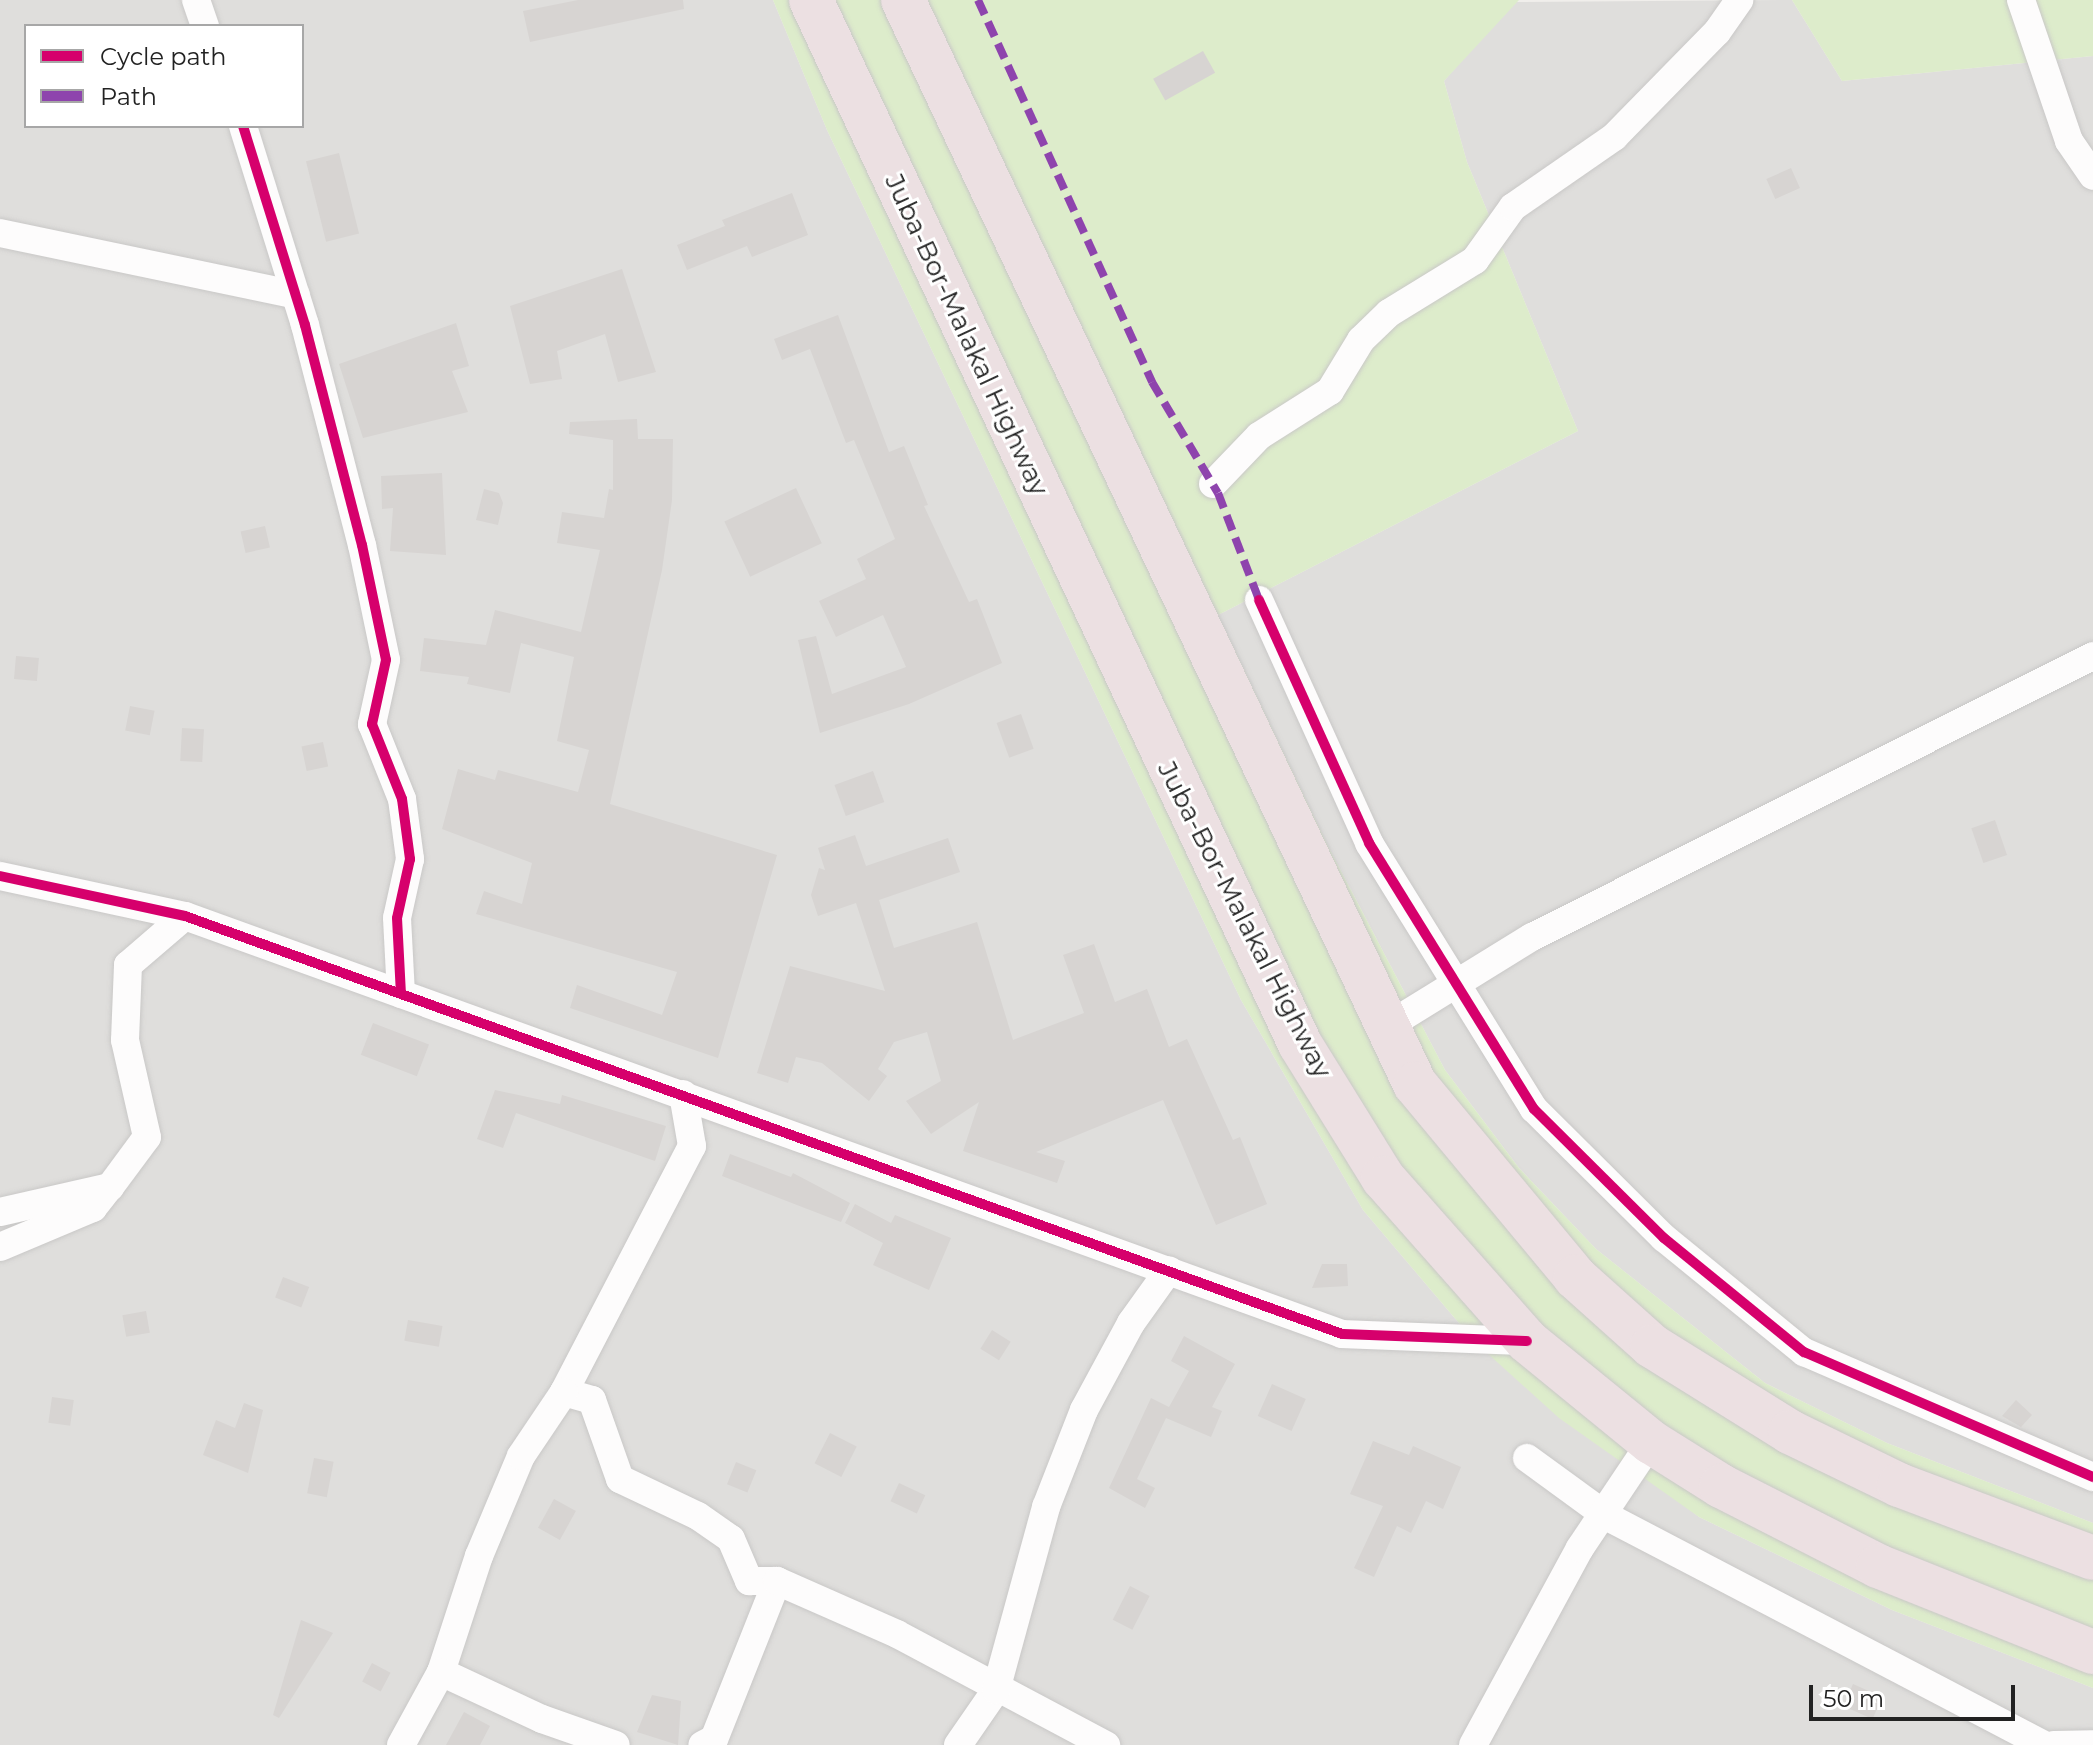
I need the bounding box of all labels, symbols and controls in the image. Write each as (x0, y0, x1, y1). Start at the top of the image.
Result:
legend (24, 24, 304, 128)
text: Cycle path (100, 42, 227, 71)
text: Path (100, 82, 157, 111)
street label: Juba-Bor-Malakal Highway (878, 169, 1054, 501)
street label: Juba-Bor-Malakal Highway (1150, 757, 1338, 1083)
scale bar (1813, 1669, 2019, 1719)
text: 50 m (1823, 1684, 1884, 1713)

